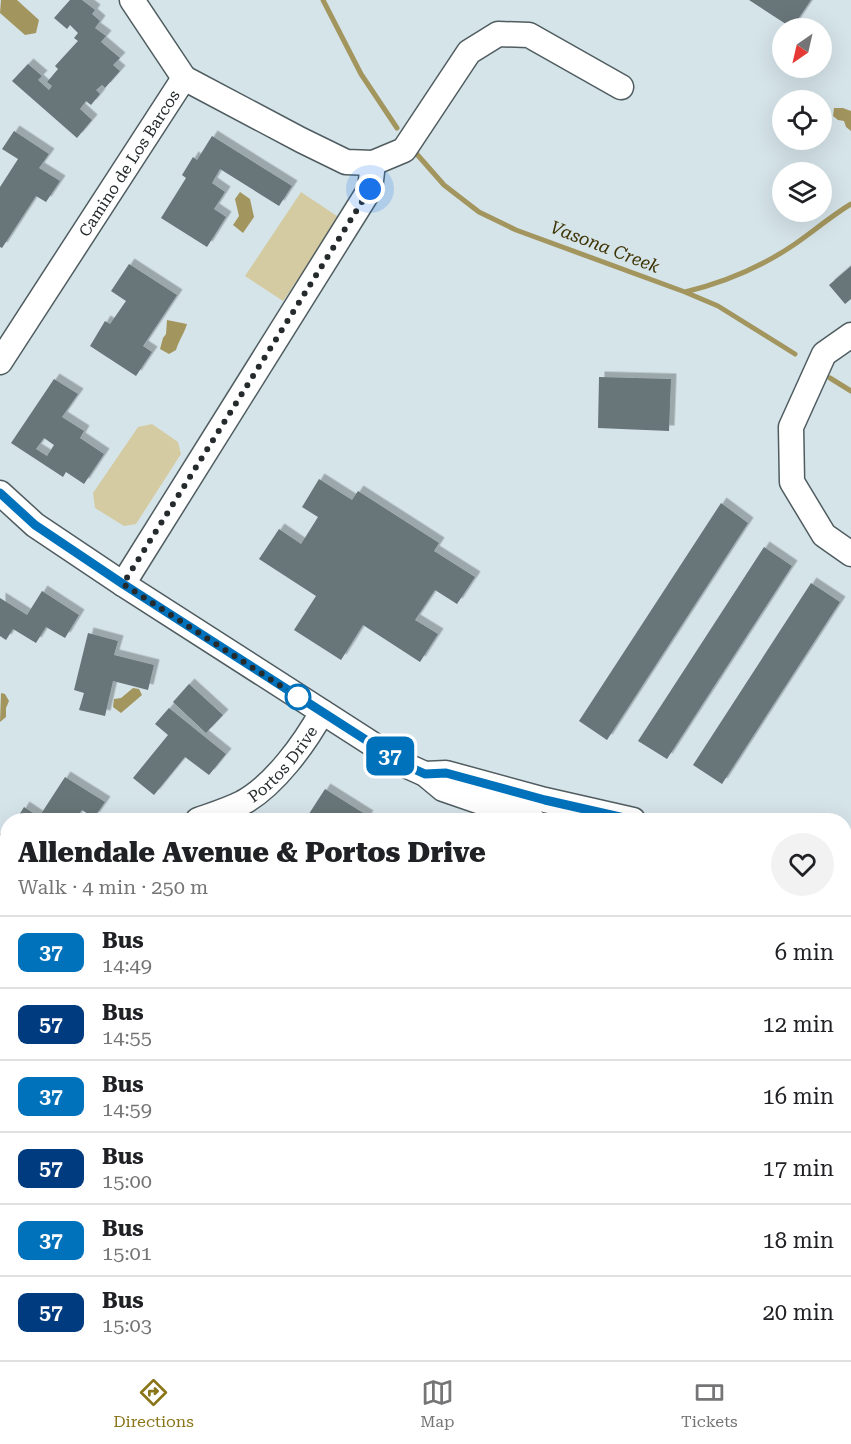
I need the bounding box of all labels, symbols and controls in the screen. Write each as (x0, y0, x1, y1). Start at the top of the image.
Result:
north arrow (772, 18, 832, 78)
map controls (772, 18, 832, 222)
street label: Camino de Los Barcos (75, 86, 184, 240)
button: locate (772, 90, 832, 150)
button: layers (772, 162, 832, 222)
your location (355, 174, 385, 204)
water label: Vasona Creek (548, 216, 663, 277)
unlabelled marker (285, 684, 311, 710)
street label: Portos Drive (244, 722, 322, 807)
line badge: 37 (363, 736, 417, 776)
text: 37 (378, 744, 402, 768)
button: heart (771, 833, 834, 896)
text: Allendale Avenue & Portos Drive (18, 836, 486, 869)
text: Walk · 4 min · 250 m (18, 875, 208, 899)
text: Bus (102, 928, 144, 953)
text: 37 (39, 940, 63, 964)
text: 6 min (775, 940, 834, 965)
text: 14:49 (102, 953, 152, 977)
text: Bus (102, 1000, 144, 1025)
text: 57 (39, 1012, 63, 1036)
text: 12 min (763, 1012, 834, 1037)
text: 14:55 (102, 1025, 152, 1049)
text: Bus (102, 1072, 144, 1097)
text: 37 (39, 1084, 63, 1108)
text: 16 min (763, 1084, 834, 1109)
text: 14:59 (102, 1097, 152, 1121)
text: Bus (102, 1144, 144, 1169)
text: 57 (39, 1156, 63, 1180)
text: 17 min (763, 1156, 834, 1181)
text: 15:00 (102, 1169, 152, 1193)
text: Bus (102, 1216, 144, 1241)
text: 37 (39, 1228, 63, 1252)
text: 18 min (763, 1228, 834, 1253)
text: 15:01 (102, 1241, 152, 1265)
text: Bus (102, 1288, 144, 1313)
text: 57 (39, 1300, 63, 1324)
text: 20 min (763, 1300, 834, 1325)
text: 15:03 (102, 1313, 152, 1337)
tab: Directions (113, 1376, 194, 1431)
tab: Map (420, 1376, 454, 1431)
tab: Tickets (681, 1376, 738, 1431)

